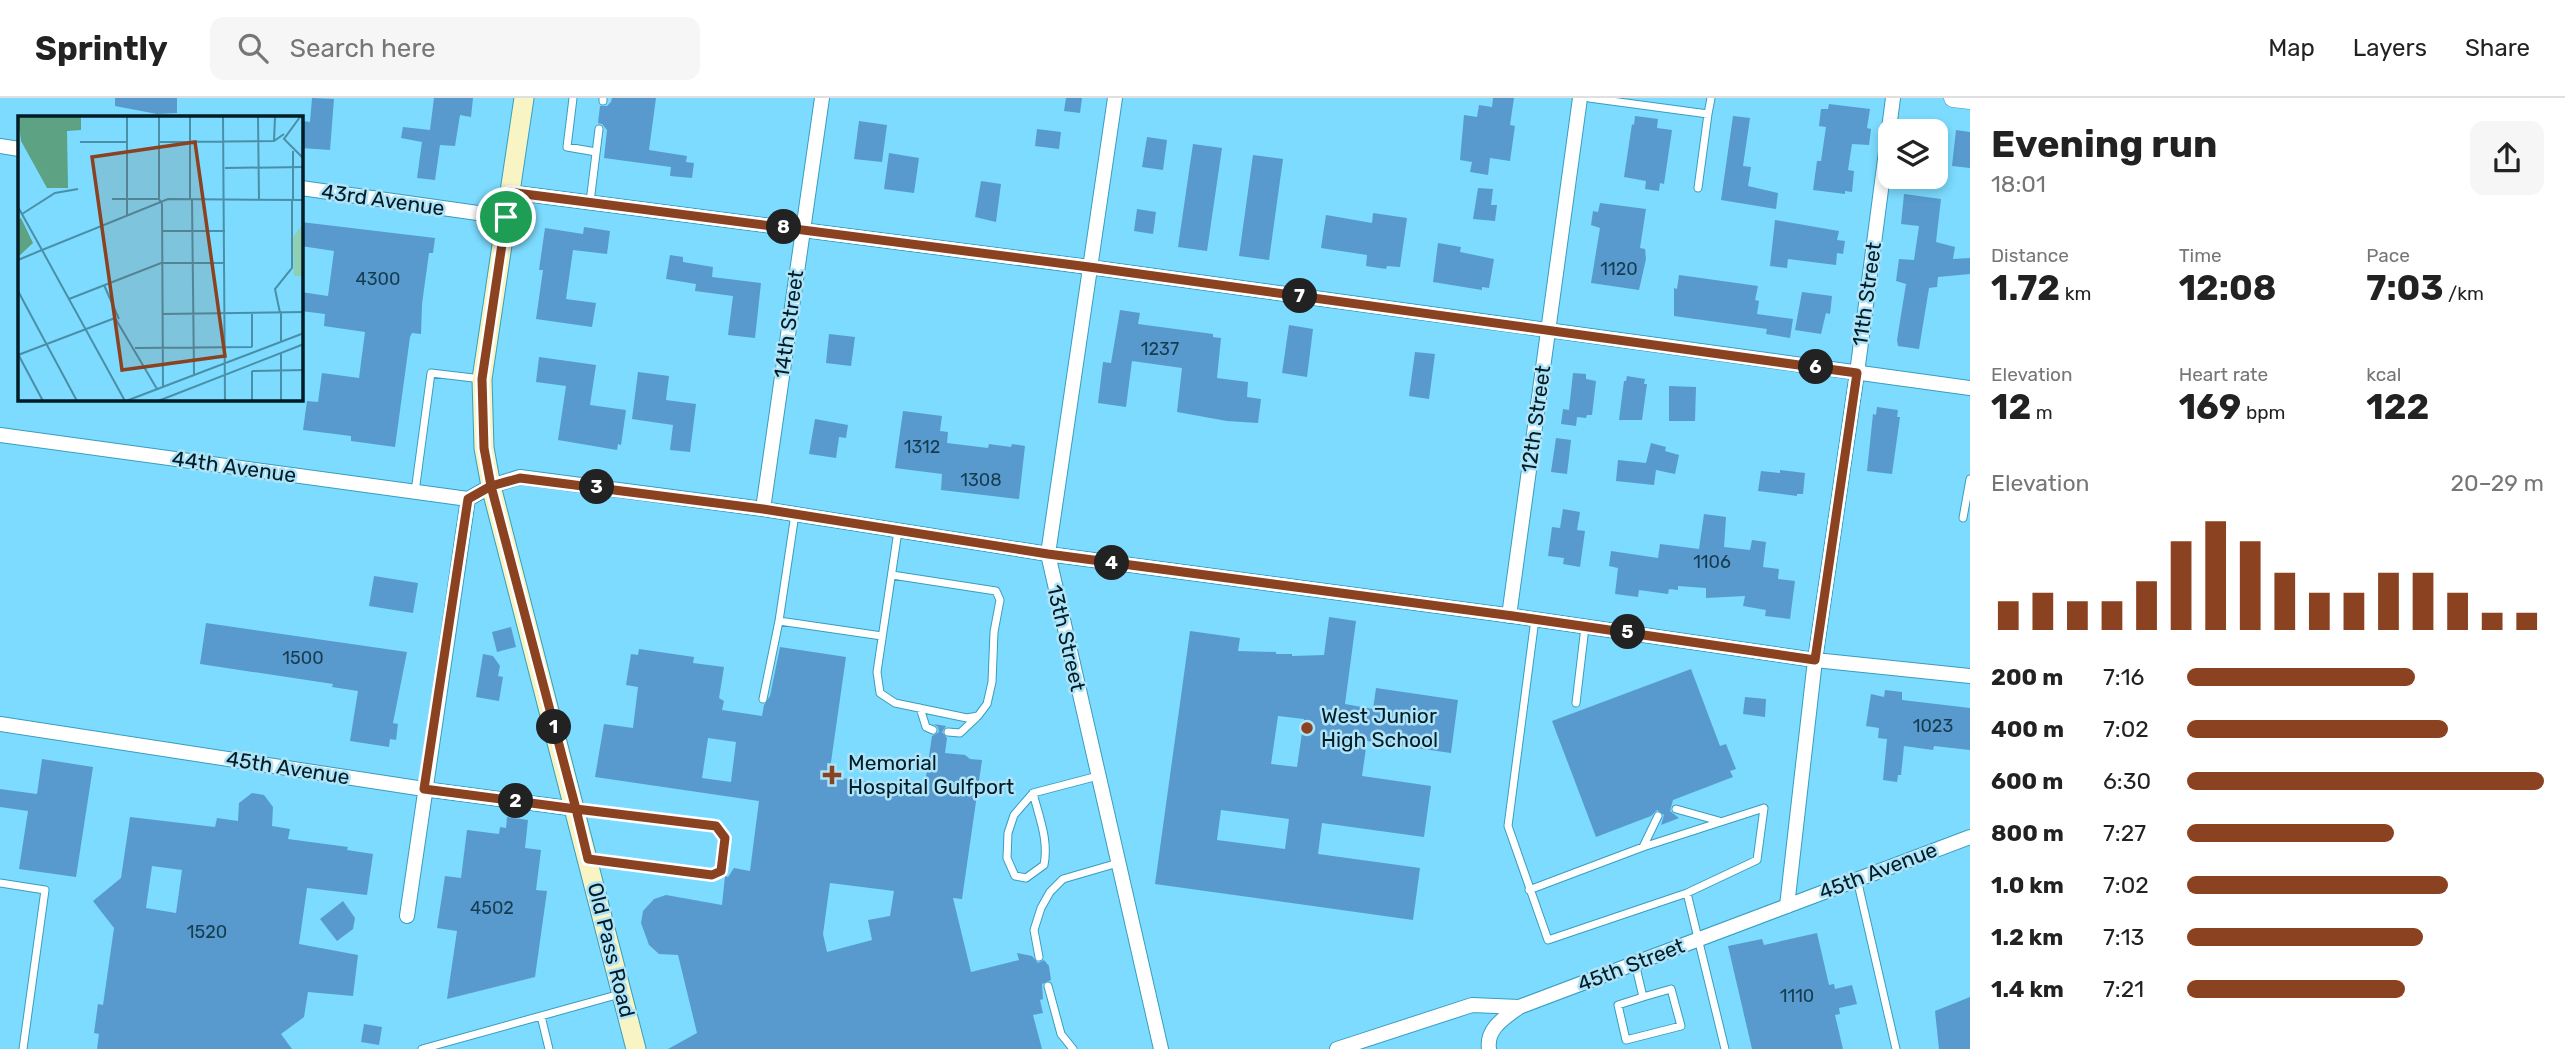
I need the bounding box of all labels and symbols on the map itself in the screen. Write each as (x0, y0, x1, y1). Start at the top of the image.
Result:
inset map (18, 116, 303, 401)
street label: 43rd Avenue (320, 178, 446, 221)
pin (476, 187, 536, 247)
pin: 8 (766, 209, 802, 244)
street label: 11th Street (1847, 240, 1886, 348)
house number: 1120 (1600, 258, 1638, 280)
house number: 4300 (356, 268, 400, 290)
street label: 14th Street (769, 268, 808, 380)
pin: 7 (1282, 278, 1318, 314)
house number: 1237 (1141, 338, 1179, 360)
pin: 6 (1798, 350, 1834, 384)
street label: 12th Street (1516, 364, 1555, 474)
house number: 1312 (904, 436, 940, 458)
street label: 44th Avenue (170, 445, 298, 488)
house number: 1308 (960, 469, 1002, 491)
pin: 3 (580, 470, 614, 504)
pin: 4 (1094, 546, 1130, 580)
house number: 1106 (1693, 551, 1731, 573)
street label: 13th Street (1042, 582, 1091, 694)
pin: 5 (1610, 614, 1646, 650)
house number: 1500 (282, 647, 324, 669)
place label: West Junior High School (1321, 703, 1438, 752)
pin: 1 (536, 710, 572, 744)
house number: 1023 (1913, 715, 1953, 737)
marker: West Junior High School (1299, 720, 1315, 736)
street label: 45th Avenue (225, 745, 352, 790)
place label: Memorial Hospital Gulfport (848, 750, 1014, 799)
marker: Memorial Hospital Gulfport (822, 765, 842, 785)
pin: 2 (498, 784, 534, 818)
street label: 45th Avenue (1815, 837, 1940, 905)
street label: Old Pass Road (583, 880, 640, 1020)
house number: 4502 (470, 897, 514, 919)
house number: 1520 (187, 921, 227, 943)
street label: 45th Street (1574, 933, 1688, 996)
house number: 1110 (1780, 985, 1814, 1007)

